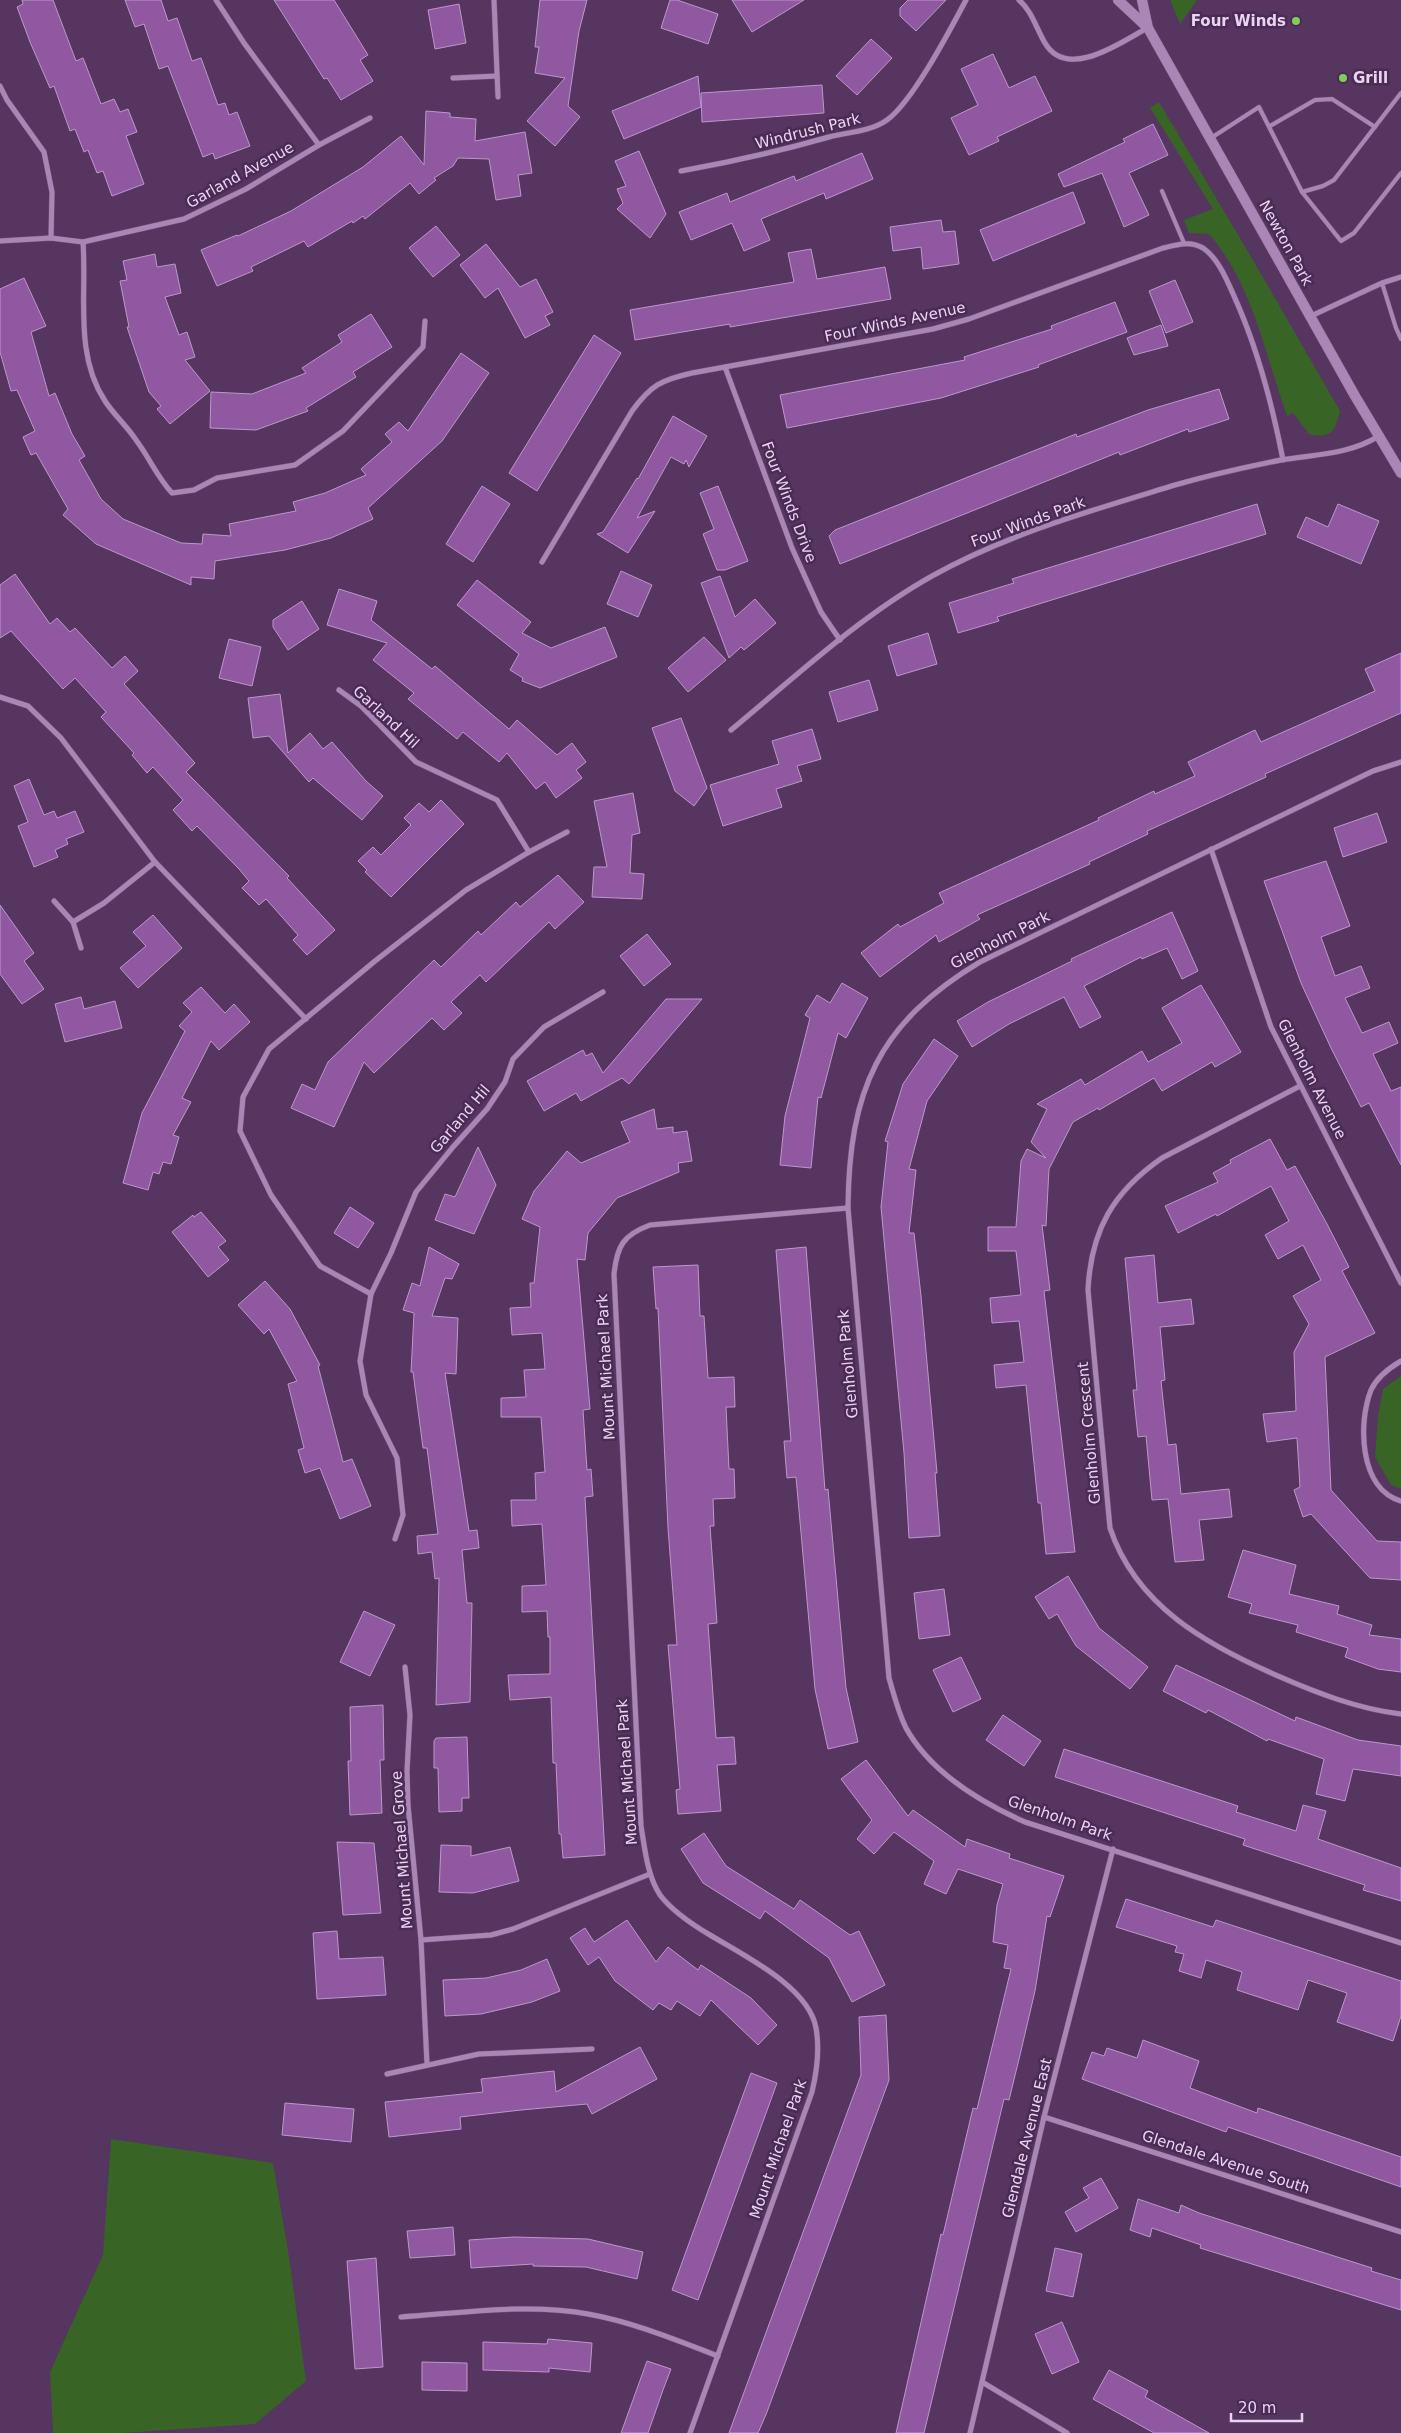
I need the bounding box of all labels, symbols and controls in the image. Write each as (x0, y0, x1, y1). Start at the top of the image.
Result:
place label: Four Winds (1191, 12, 1286, 30)
marker: Four Winds (1290, 15, 1302, 27)
place label: Grill (1353, 69, 1388, 87)
marker: Grill (1337, 72, 1349, 84)
street label: Windrush Park (753, 109, 863, 153)
street label: Garland Avenue (183, 138, 297, 212)
street label: Newton Park (1255, 197, 1317, 289)
street label: Four Winds Avenue (823, 298, 967, 346)
street label: Four Winds Drive (758, 439, 820, 565)
street label: Four Winds Park (968, 493, 1088, 551)
street label: Garland Hil (349, 682, 423, 752)
street label: Glenholm Park (947, 907, 1053, 973)
street label: Glenholm Avenue (1274, 1016, 1350, 1142)
street label: Garland Hil (426, 1081, 494, 1157)
street label: Mount Michael Park (593, 1293, 619, 1441)
street label: Glenholm Park (834, 1309, 862, 1419)
street label: Glenholm Crescent (1074, 1361, 1104, 1505)
street label: Mount Michael Park (613, 1698, 641, 1846)
street label: Mount Michael Grove (387, 1770, 417, 1930)
street label: Glenholm Park (1005, 1792, 1115, 1844)
street label: Glendale Avenue East (998, 2056, 1056, 2220)
street label: Mount Michael Park (746, 2077, 810, 2221)
street label: Glendale Avenue South (1140, 2126, 1312, 2198)
scale bar (1231, 2390, 1302, 2422)
text: 20 m (1238, 2399, 1276, 2417)

